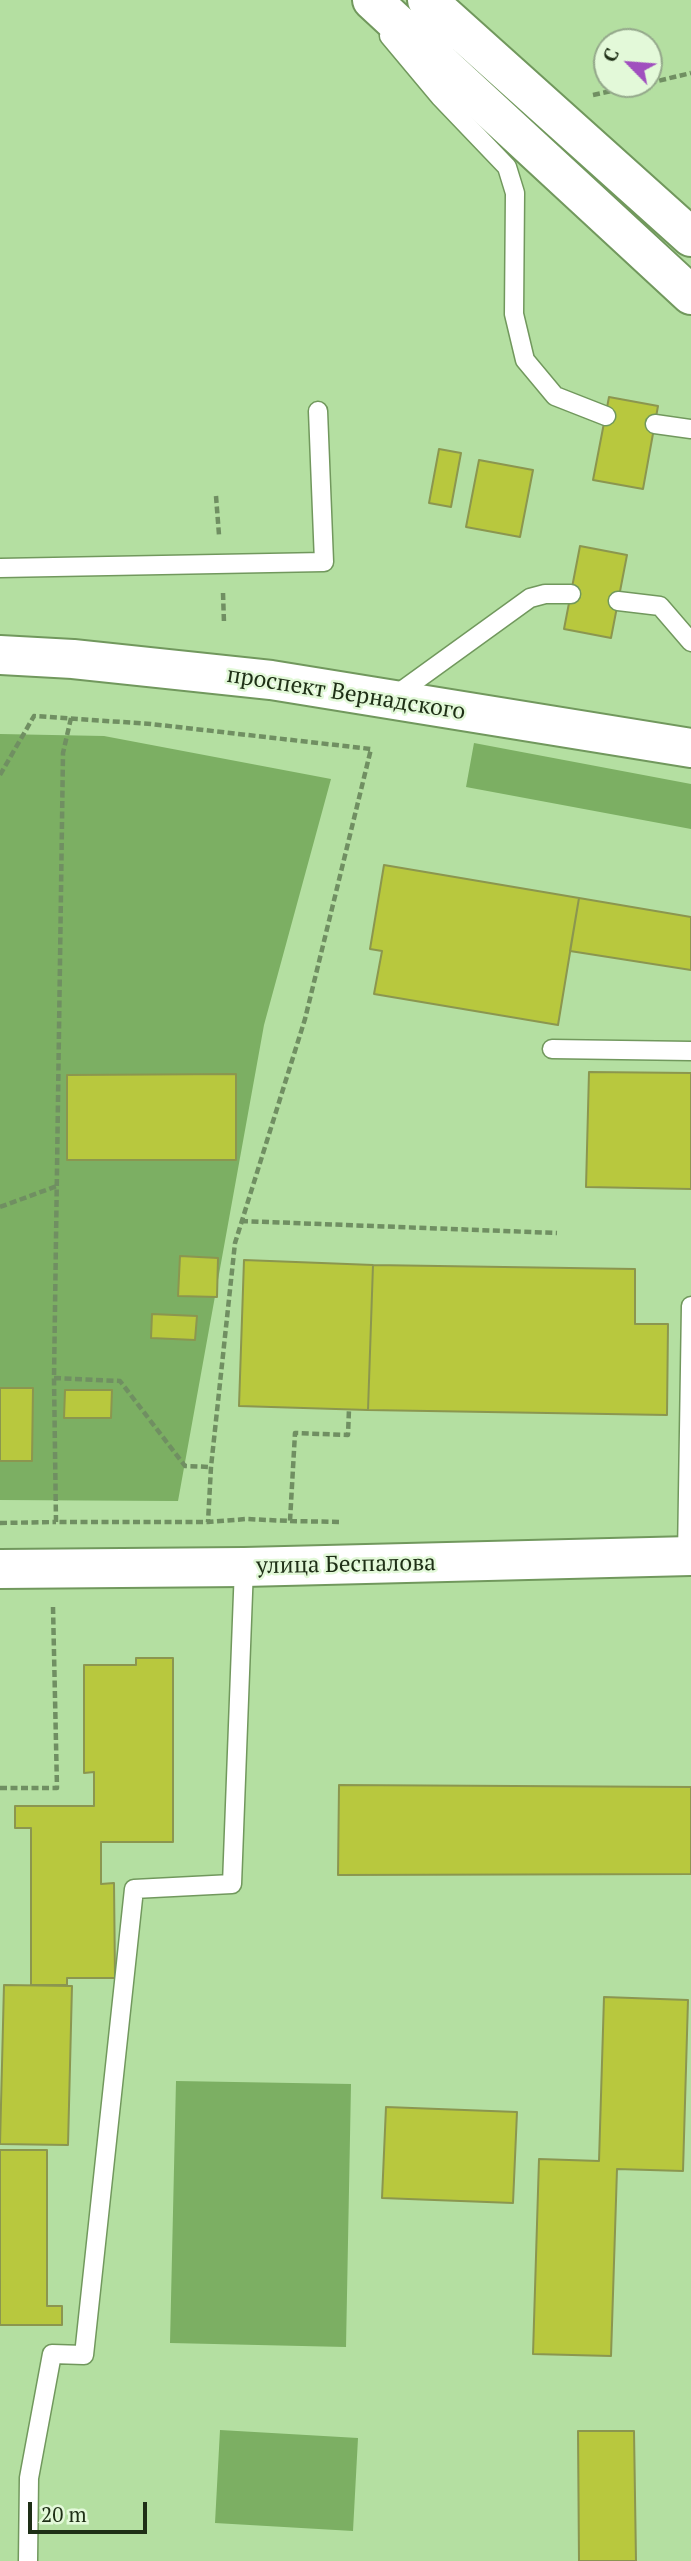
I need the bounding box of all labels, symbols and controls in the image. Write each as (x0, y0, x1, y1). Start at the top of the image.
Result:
north arrow (593, 28, 663, 98)
text: С (596, 44, 624, 66)
street label: проспект Вернадского (225, 662, 467, 726)
street label: улица Беспалова (256, 1550, 436, 1580)
scale bar (32, 2488, 150, 2532)
text: 20 m (41, 2500, 87, 2528)

